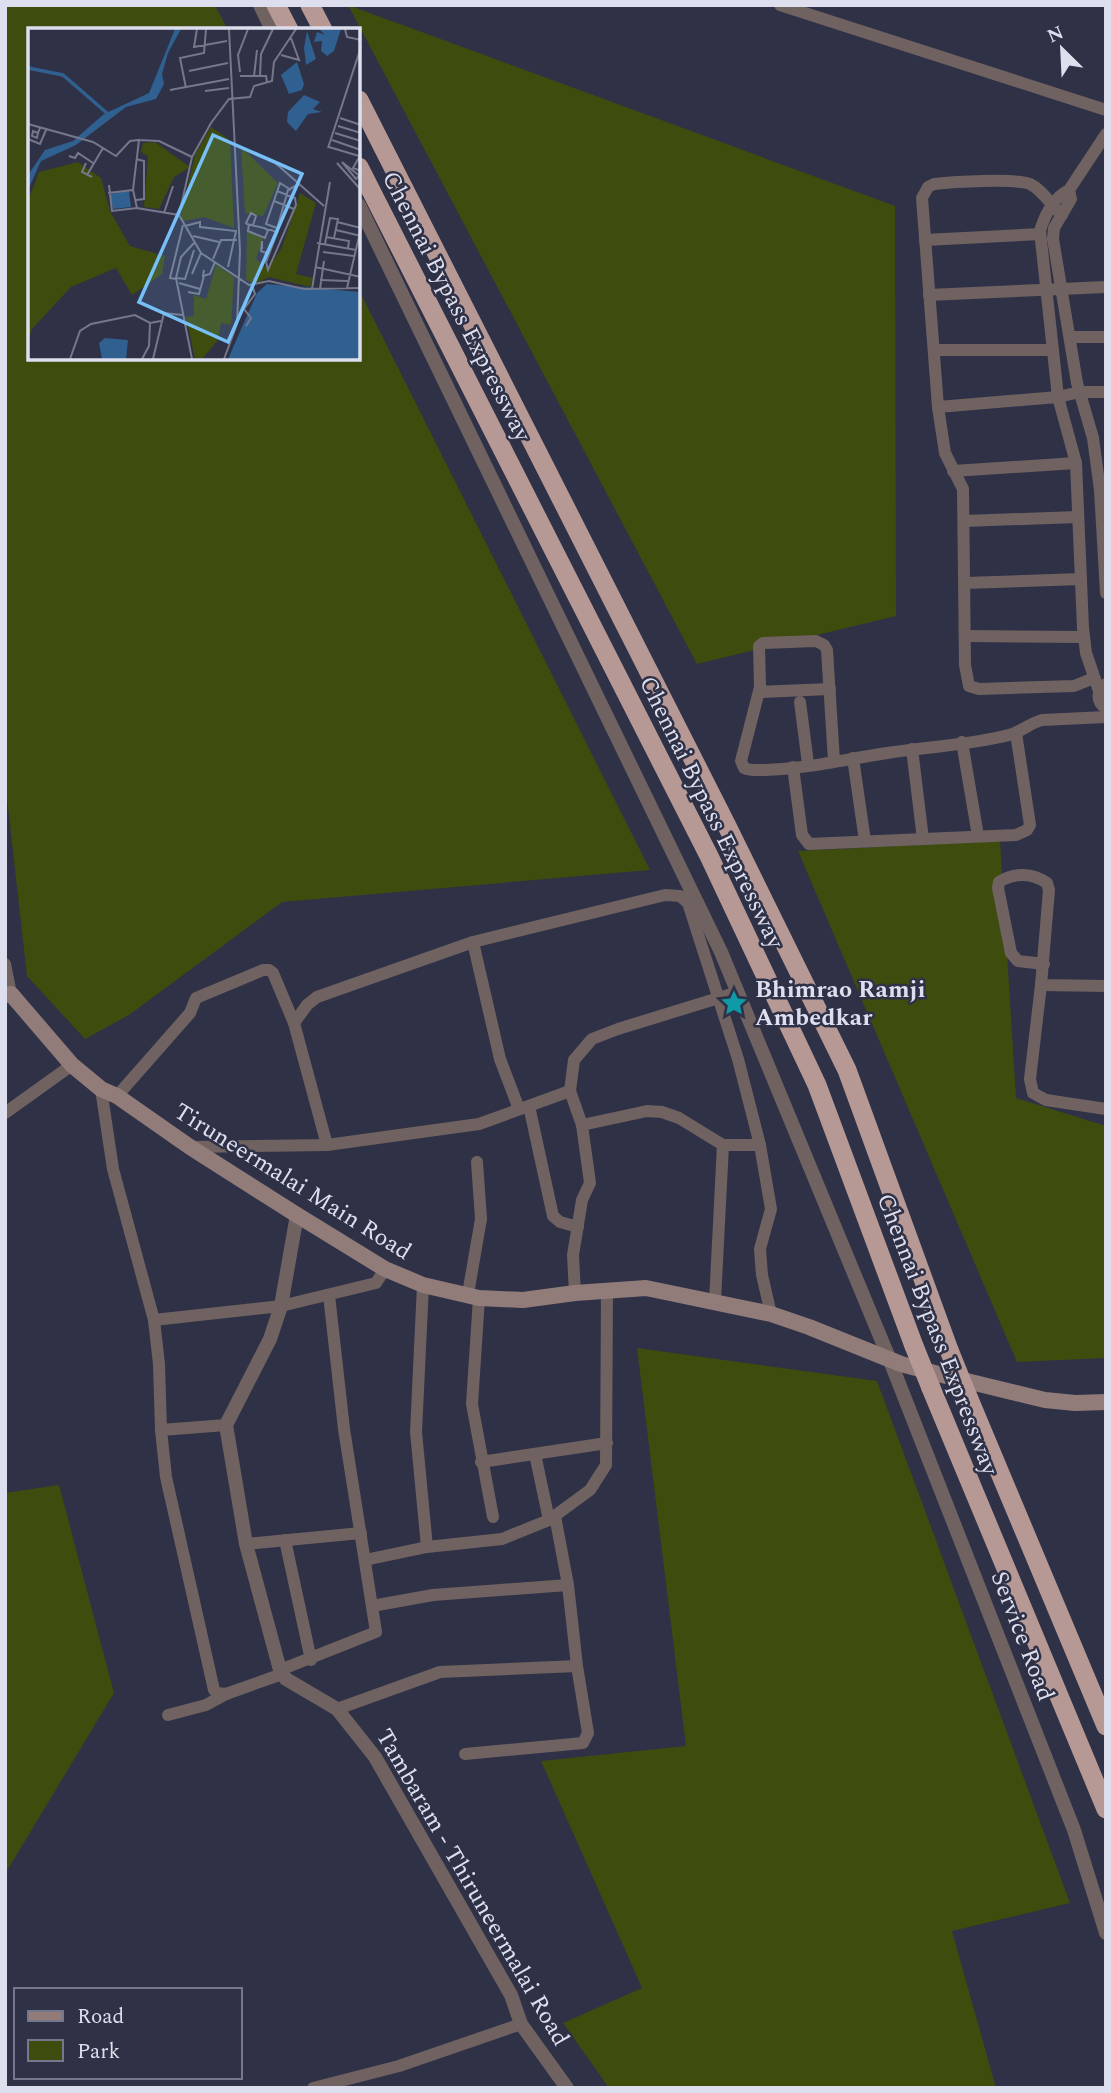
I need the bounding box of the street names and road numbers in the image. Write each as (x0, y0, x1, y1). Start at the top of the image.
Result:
street label: Chennai Bypass Expressway (372, 165, 541, 449)
street label: Chennai Bypass Expressway (629, 670, 794, 956)
street label: Tiruneermalai Main Road (167, 1094, 418, 1270)
street label: Chennai Bypass Expressway (867, 1188, 1008, 1482)
street label: Service Road (981, 1566, 1063, 1707)
street label: Tambaram - Thiruneermalai Road (366, 1722, 578, 2053)

